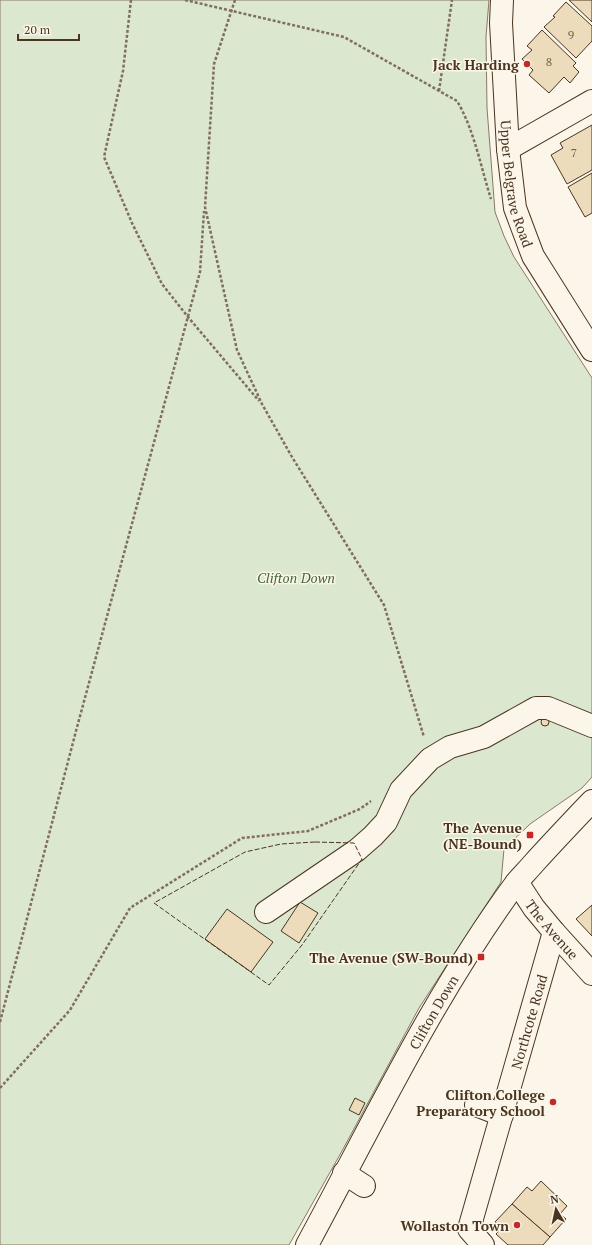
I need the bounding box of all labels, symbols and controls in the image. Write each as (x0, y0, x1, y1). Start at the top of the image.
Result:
scale bar (18, 16, 79, 42)
text: 20 m (24, 22, 51, 37)
house number: 9 (568, 27, 574, 42)
house number: 8 (546, 54, 552, 69)
place label: Jack Harding (433, 55, 520, 74)
marker: Jack Harding (522, 59, 532, 69)
street label: Upper Belgrave Road (497, 120, 538, 250)
house number: 7 (571, 145, 577, 160)
park label: Clifton Down (257, 568, 335, 587)
place label: The Avenue (NE-Bound) (443, 818, 522, 853)
marker: The Avenue (NE-Bound) (525, 830, 535, 840)
street label: The Avenue (521, 896, 583, 963)
place label: The Avenue (SW-Bound) (309, 948, 473, 967)
marker: The Avenue (SW-Bound) (476, 952, 486, 962)
street label: Clifton Down (404, 971, 462, 1052)
street label: Northcote Road (506, 972, 551, 1071)
place label: Clifton College Preparatory School (416, 1085, 545, 1120)
marker: Clifton College Preparatory School (548, 1097, 558, 1107)
north arrow (536, 1189, 576, 1229)
text: N (549, 1191, 560, 1207)
place label: Wollaston Town (400, 1216, 509, 1235)
marker: Wollaston Town (512, 1220, 522, 1230)

